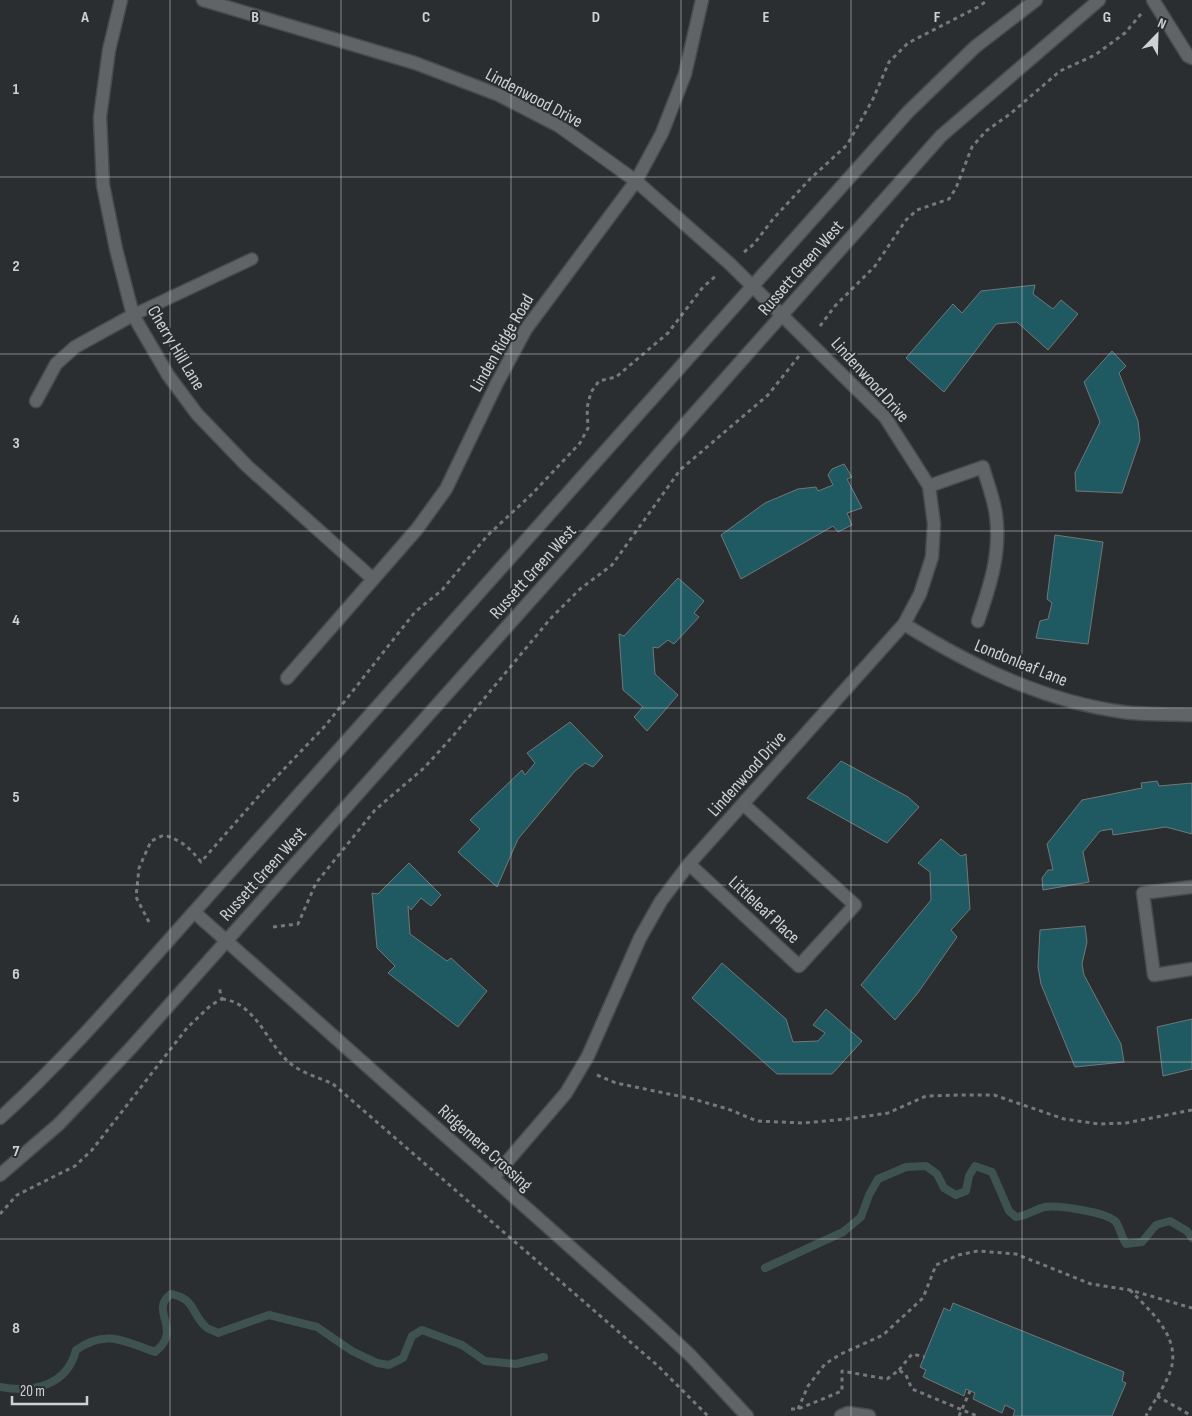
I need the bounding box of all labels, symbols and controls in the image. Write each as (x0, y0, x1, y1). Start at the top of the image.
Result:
text: A (80, 8, 89, 27)
text: B (251, 8, 259, 27)
text: C (422, 8, 430, 27)
text: D (592, 8, 600, 27)
text: E (763, 8, 770, 27)
text: F (934, 8, 941, 27)
text: G (1103, 8, 1111, 27)
north arrow (1132, 10, 1182, 60)
text: N (1155, 14, 1169, 33)
street label: Lindenwood Drive (482, 64, 586, 132)
text: 1 (13, 80, 20, 99)
street label: Russett Green West (754, 216, 848, 320)
text: 2 (12, 257, 20, 276)
street label: Linden Ridge Road (466, 290, 538, 396)
street label: Cherry Hill Lane (143, 302, 209, 394)
street label: Lindenwood Drive (826, 333, 914, 427)
text: 3 (12, 434, 20, 453)
street label: Russett Green West (485, 520, 581, 623)
text: 4 (12, 611, 20, 630)
street label: Londonleaf Lane (971, 635, 1071, 691)
street label: Lindenwood Drive (703, 727, 791, 821)
text: 5 (12, 788, 20, 807)
street label: Russett Green West (215, 822, 311, 925)
street label: Littleleaf Place (724, 872, 804, 948)
text: 6 (12, 965, 20, 984)
street label: Ridgemere Crossing (434, 1100, 536, 1196)
text: 7 (13, 1142, 20, 1161)
text: 8 (12, 1319, 20, 1338)
scale bar (12, 1374, 88, 1406)
text: 20 m (20, 1382, 45, 1401)

